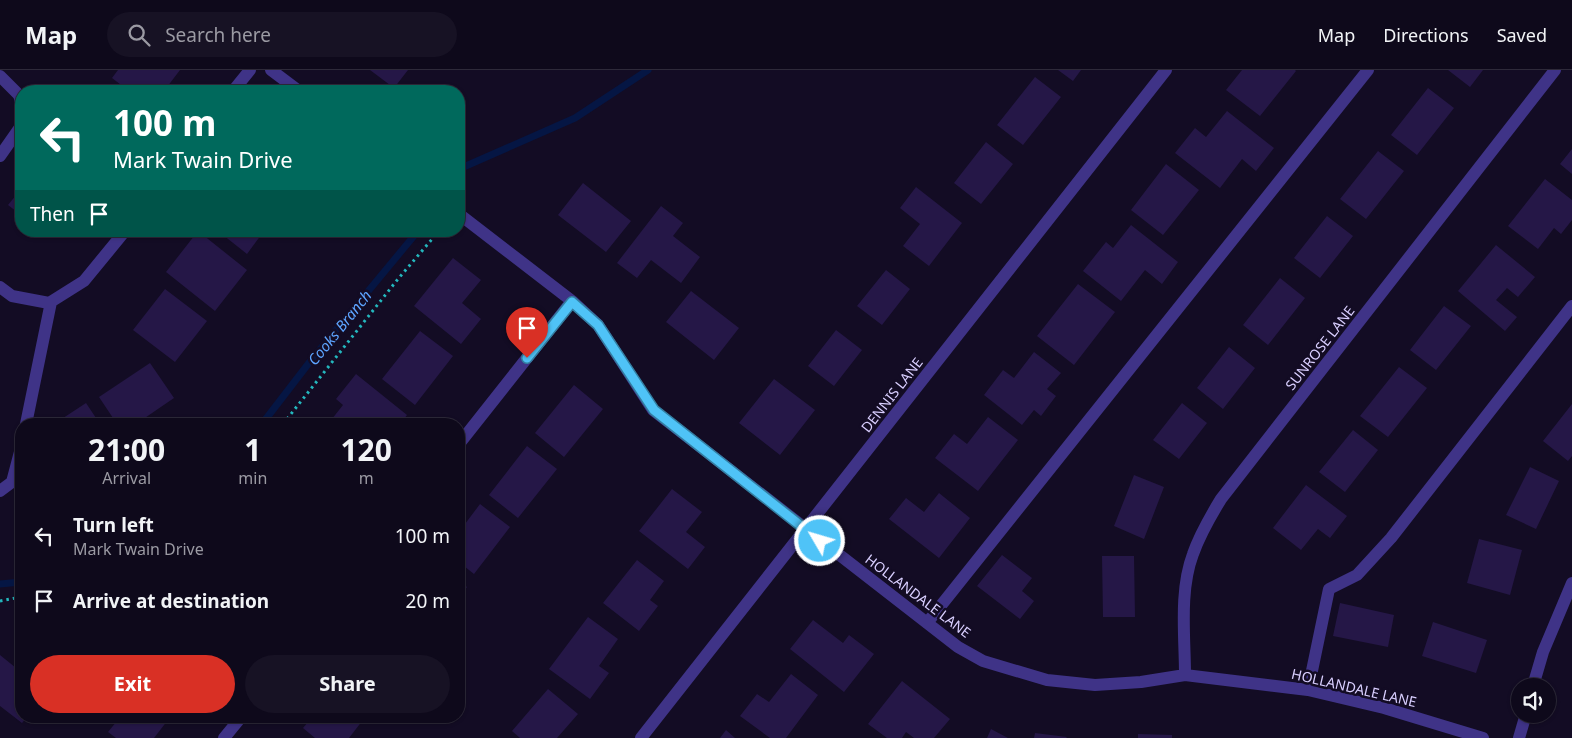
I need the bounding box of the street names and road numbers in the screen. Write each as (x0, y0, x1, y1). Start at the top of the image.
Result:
street label: SUNROSE LANE (1281, 302, 1359, 394)
street label: DENNIS LANE (856, 353, 927, 436)
street label: HOLLANDALE LANE (862, 550, 975, 642)
street label: HOLLANDALE LANE (1290, 664, 1419, 711)

